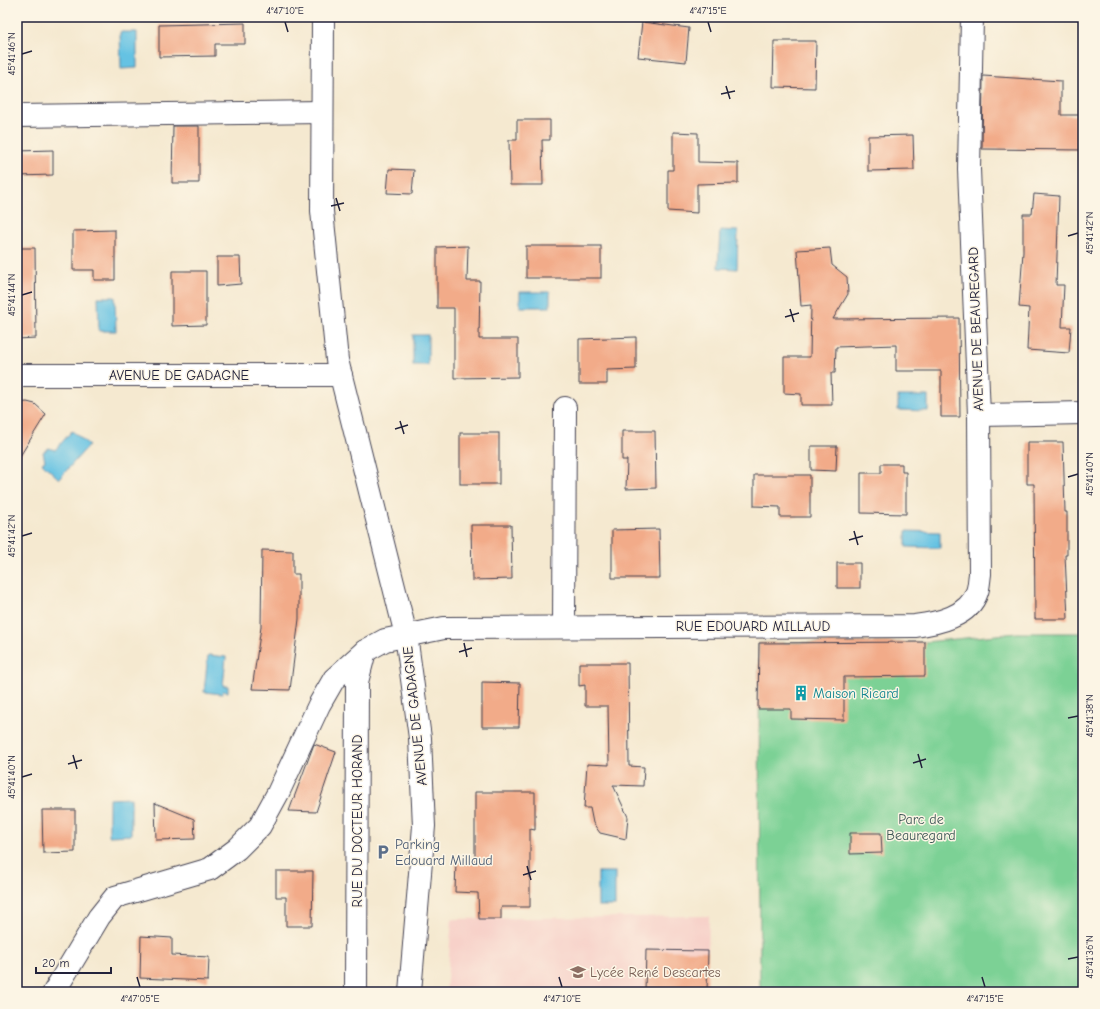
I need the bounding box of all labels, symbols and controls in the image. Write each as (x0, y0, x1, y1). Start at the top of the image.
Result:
text: 4°47'10"E (266, 5, 304, 17)
text: 4°47'15"E (690, 5, 727, 17)
text: 45°41'46"N (6, 32, 18, 76)
text: 45°41'42"N (1084, 212, 1096, 254)
street label: AVENUE DE BEAUREGARD (965, 246, 987, 411)
text: 45°41'44"N (6, 274, 18, 316)
street label: AVENUE DE GADAGNE (109, 367, 249, 384)
text: 45°41'40"N (1084, 452, 1096, 496)
text: 45°41'42"N (6, 515, 18, 557)
street label: RUE EDOUARD MILLAUD (676, 618, 831, 635)
street label: AVENUE DE GADAGNE (399, 645, 431, 787)
building icon: Maison Ricard (792, 684, 810, 702)
place label: Maison Ricard (813, 685, 899, 702)
text: 45°41'38"N (1084, 694, 1096, 738)
street label: RUE DU DOCTEUR HORAND (349, 734, 366, 907)
text: 45°41'40"N (6, 755, 18, 799)
park label: Parc de Beauregard (886, 811, 956, 844)
place label: Parking Edouard Millaud (395, 836, 493, 869)
parking icon: Parking Edouard Millaud (374, 843, 392, 861)
text: 45°41'36"N (1084, 935, 1096, 979)
scale bar (36, 949, 111, 975)
text: 20 m (42, 956, 70, 970)
school or university icon: Lycée René Descartes (569, 963, 587, 981)
place label: Lycée René Descartes (590, 964, 721, 981)
text: 4°47'05"E (120, 993, 160, 1005)
text: 4°47'10"E (543, 993, 581, 1005)
text: 4°47'15"E (967, 993, 1004, 1005)

